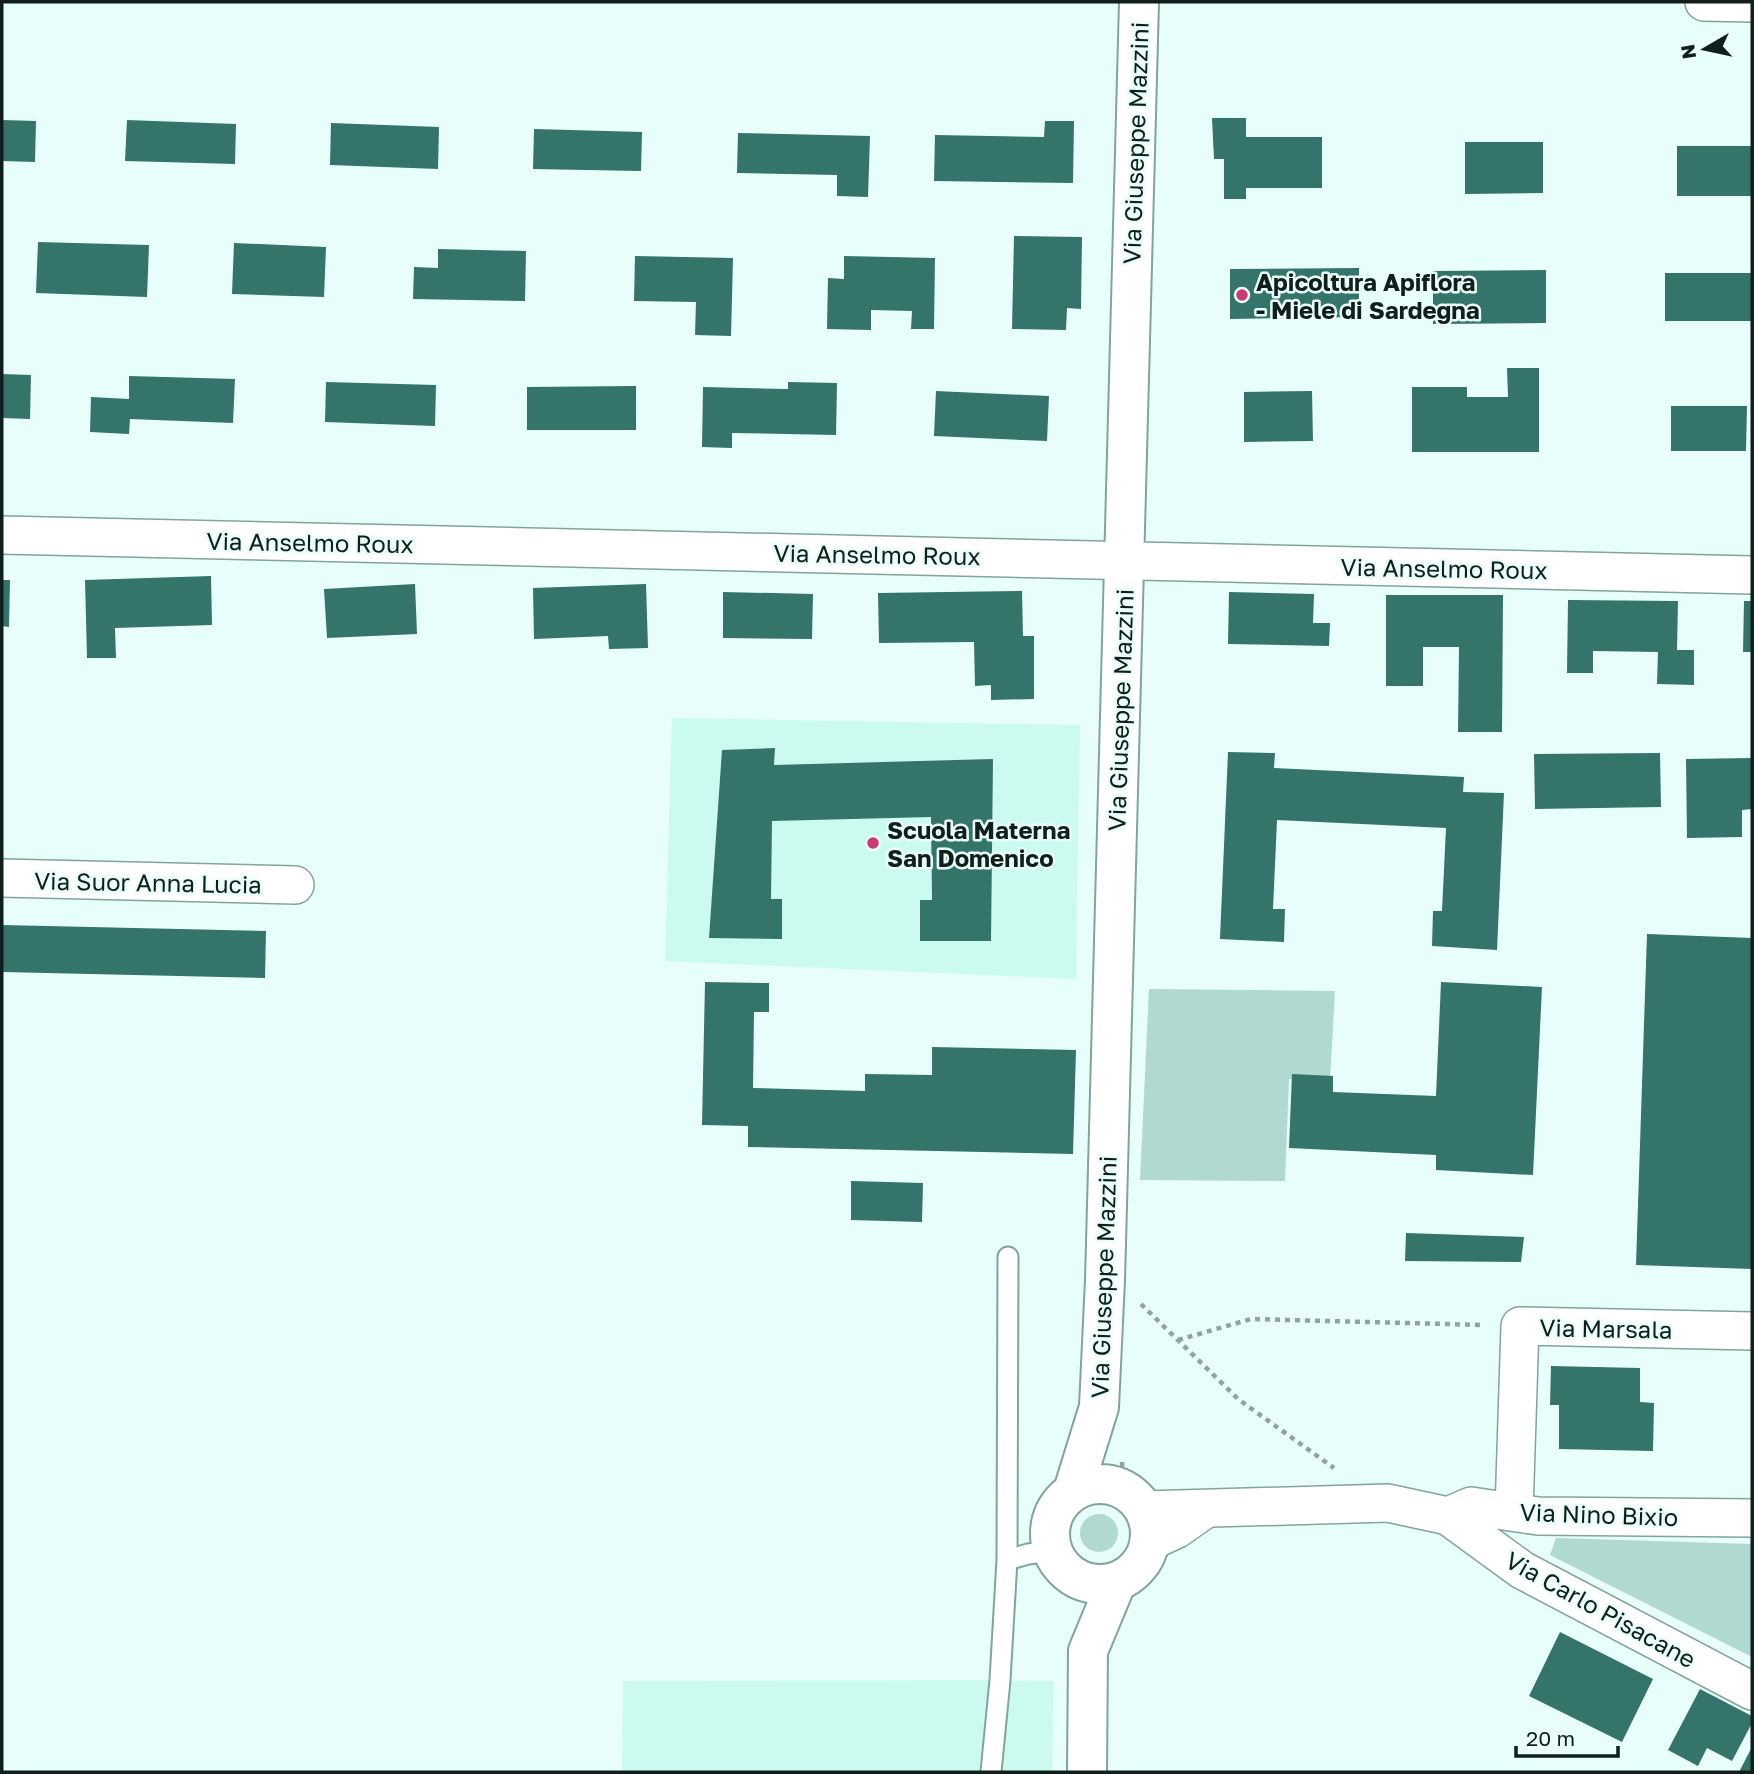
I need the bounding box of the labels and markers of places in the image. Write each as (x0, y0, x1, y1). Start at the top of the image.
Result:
place label: Apicoltura Apiflora - Miele di Sardegna (1256, 267, 1480, 324)
marker: Apicoltura Apiflora - Miele di Sardegna (1234, 287, 1250, 303)
place label: Scuola Materna San Domenico (887, 815, 1070, 872)
marker: Scuola Materna San Domenico (865, 835, 881, 851)

